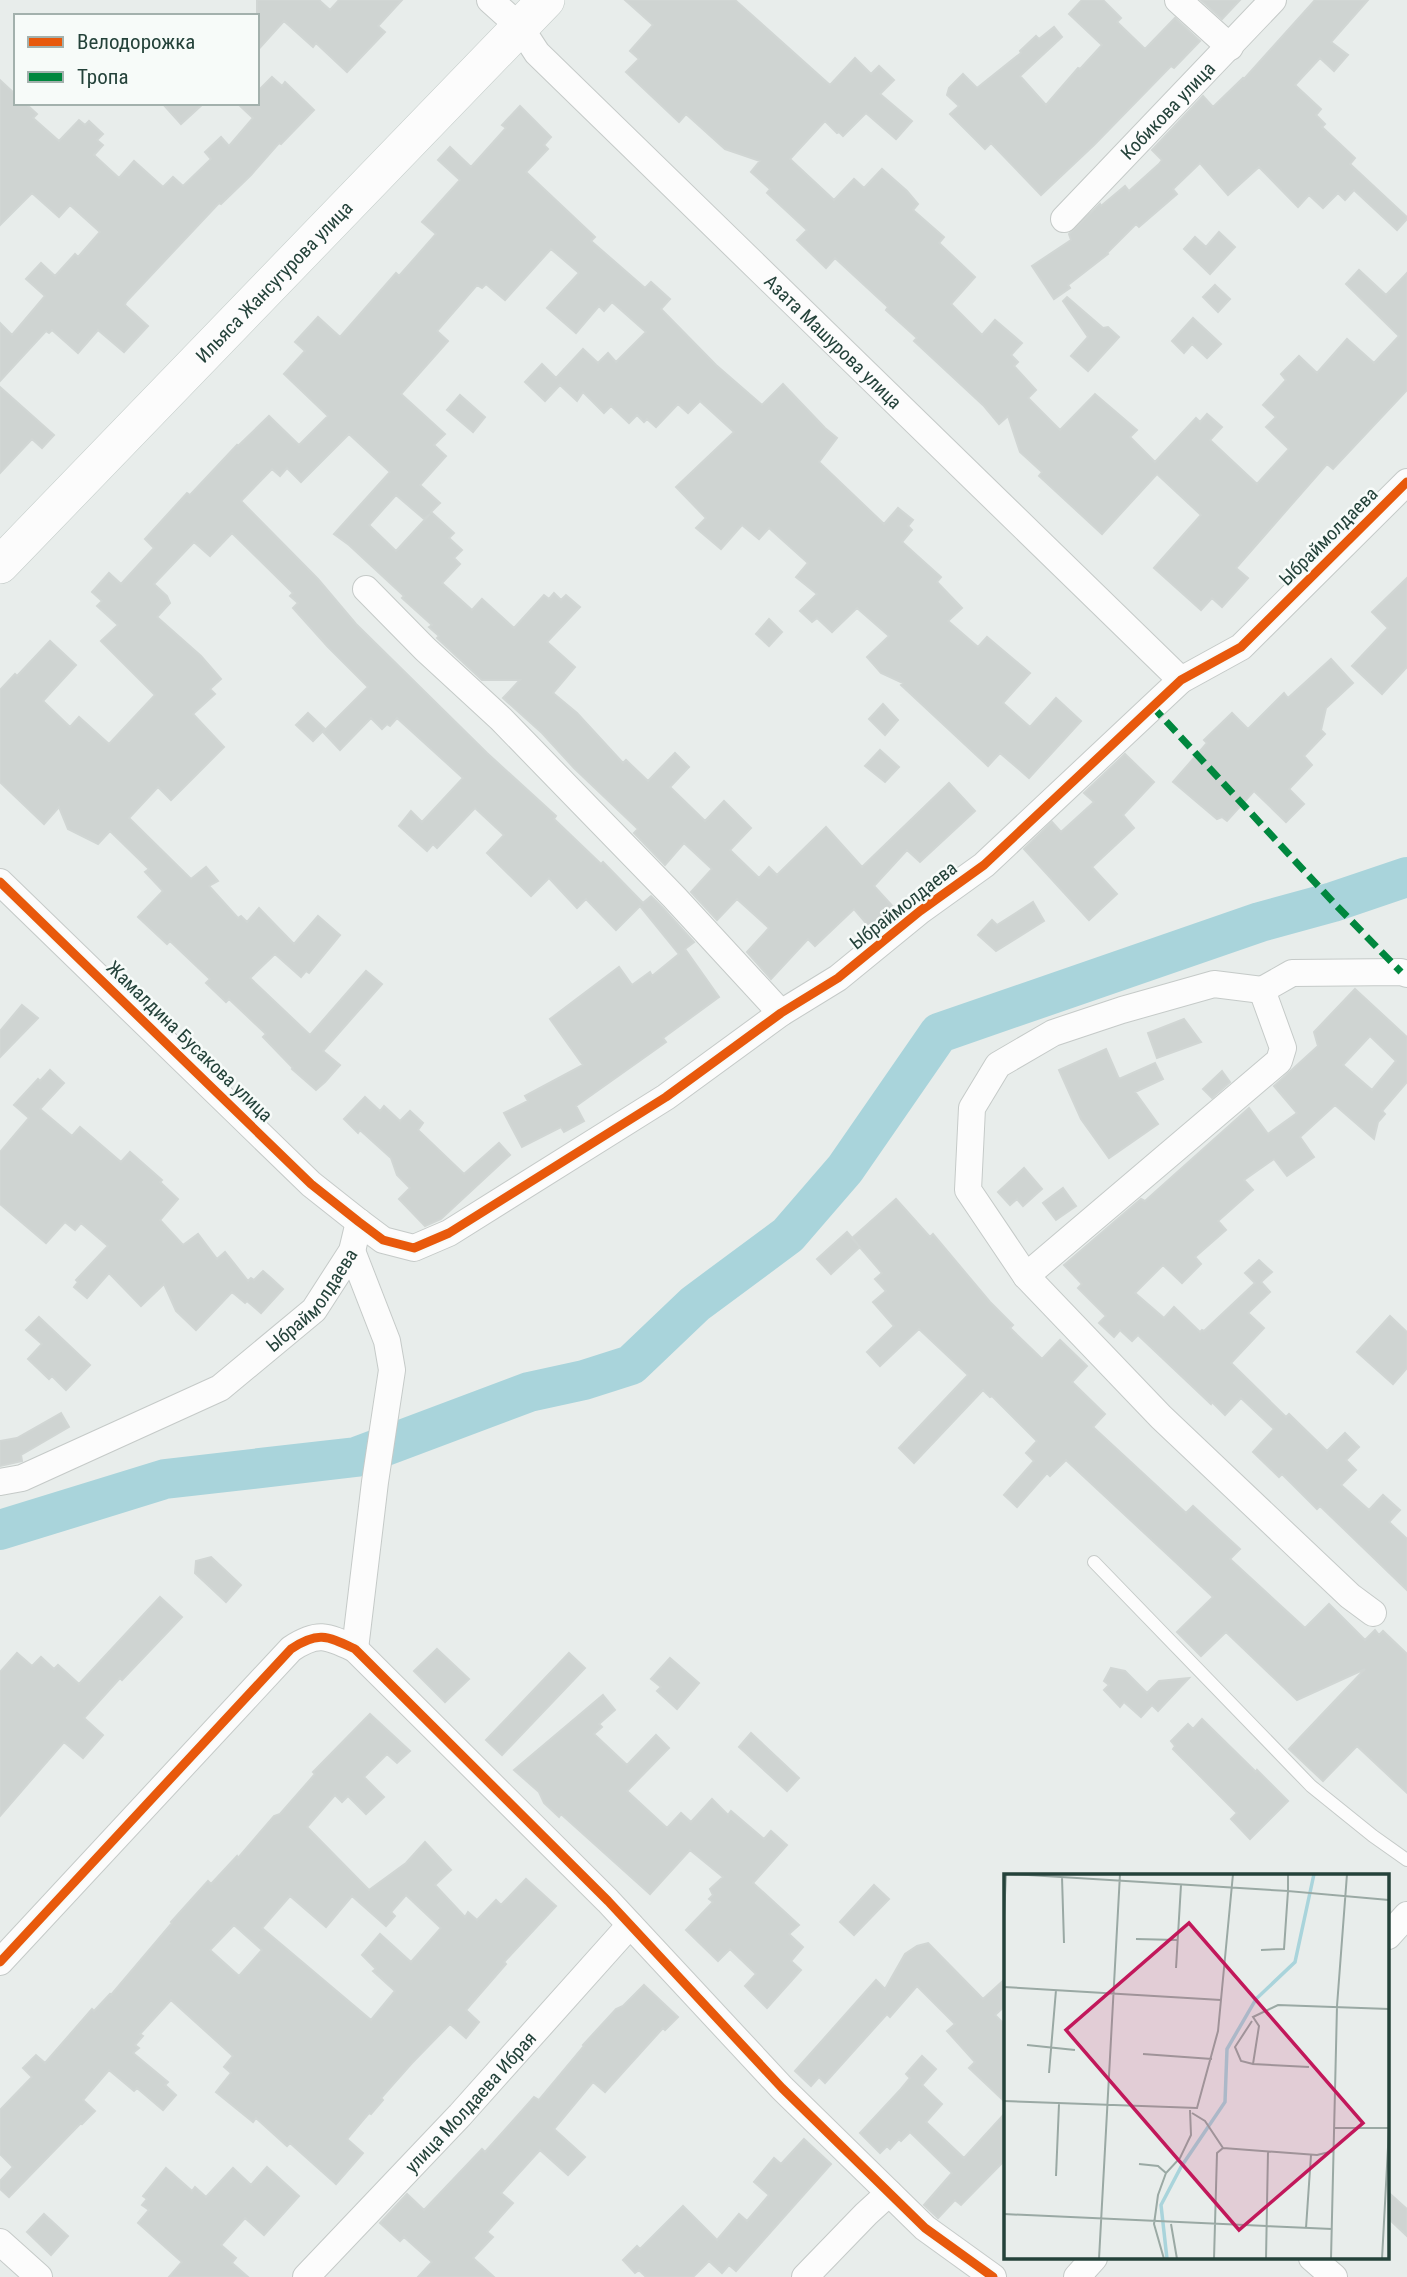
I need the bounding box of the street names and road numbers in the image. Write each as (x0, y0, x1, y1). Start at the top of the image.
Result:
street label: Кобикова улица (1116, 57, 1220, 164)
street label: Ильяса Жансугурова улица (191, 196, 357, 368)
street label: Азата Машурова улица (760, 270, 906, 414)
street label: Ыбраймолдаева (1274, 482, 1382, 590)
street label: Ыбраймолдаева (845, 856, 962, 954)
street label: Жамалдина Бусакова улица (102, 956, 277, 1127)
street label: Ыбраймолдаева (262, 1244, 362, 1357)
street label: улица Молдаева Ибрая (400, 2027, 541, 2178)

